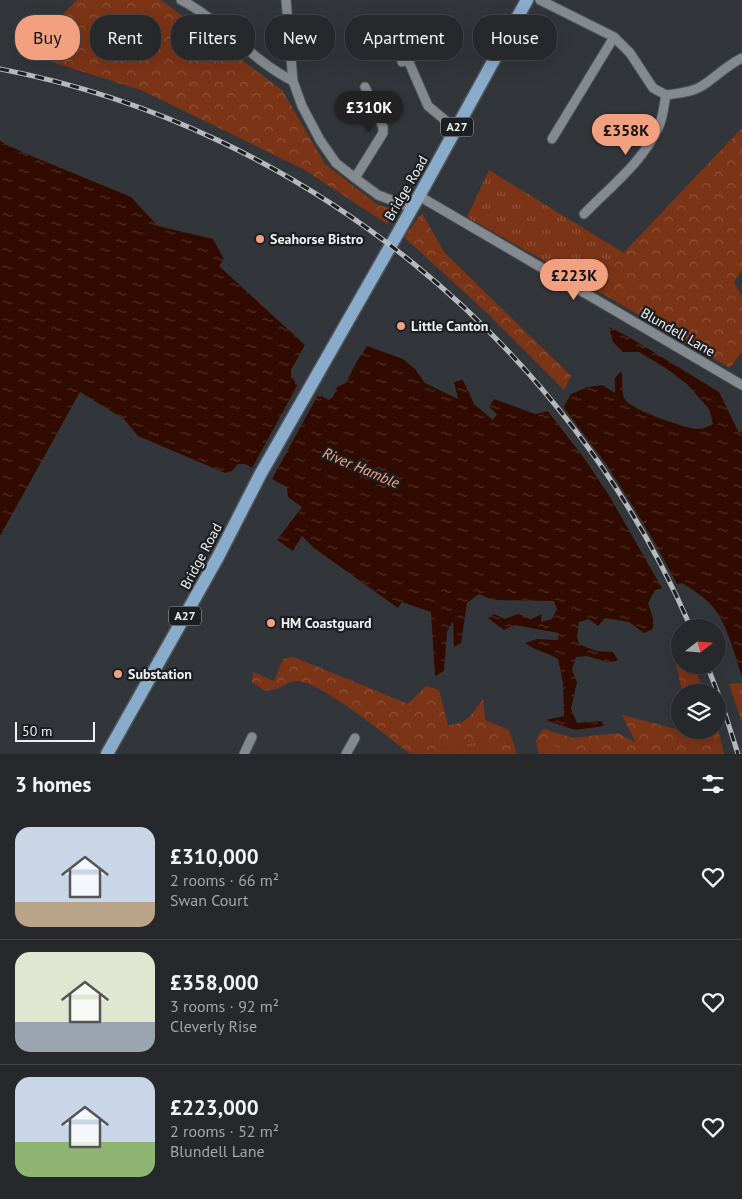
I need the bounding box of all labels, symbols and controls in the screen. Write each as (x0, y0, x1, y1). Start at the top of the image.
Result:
chip: Buy (15, 15, 80, 60)
chip: Rent (90, 15, 161, 60)
chip: Filters (171, 15, 255, 60)
chip: New (265, 15, 335, 60)
chip: Apartment (345, 15, 463, 60)
chip: House (473, 15, 557, 60)
pin: £310K (334, 90, 404, 133)
text: £310K (346, 97, 392, 117)
pin: £358K (591, 114, 661, 156)
road number: A27 (441, 118, 473, 136)
text: £358K (603, 120, 649, 140)
street label: Bridge Road (380, 152, 432, 224)
place label: Seahorse Bistro (270, 230, 364, 248)
marker: Seahorse Bistro (254, 233, 266, 245)
pin: £223K (539, 258, 609, 301)
text: £223K (551, 265, 597, 285)
street label: Blundell Lane (638, 304, 718, 360)
place label: Little Canton (411, 317, 488, 335)
marker: Little Canton (395, 320, 407, 332)
water label: River Hamble (320, 443, 403, 492)
street label: Bridge Road (176, 520, 226, 592)
road number: A27 (169, 606, 201, 626)
place label: HM Coastguard (281, 614, 372, 632)
marker: HM Coastguard (265, 617, 277, 629)
north arrow (671, 619, 726, 674)
map controls (671, 619, 726, 739)
place label: Substation (128, 665, 192, 683)
marker: Substation (112, 668, 124, 680)
button: layers (671, 684, 726, 739)
scale bar (15, 719, 95, 742)
text: 50 m (22, 722, 52, 740)
icon: filters (699, 770, 727, 798)
text: 3 homes (15, 771, 91, 798)
text: £310,000 (170, 843, 259, 870)
icon: home (55, 847, 115, 907)
icon: heart (699, 863, 727, 891)
text: 2 rooms · 66 m² (170, 870, 279, 890)
text: Swan Court (170, 890, 248, 910)
text: £358,000 (170, 969, 259, 996)
icon: home (55, 972, 115, 1032)
icon: heart (699, 988, 727, 1016)
text: 3 rooms · 92 m² (170, 996, 279, 1016)
text: Cleverly Rise (170, 1016, 257, 1036)
text: £223,000 (170, 1094, 259, 1121)
icon: home (55, 1097, 115, 1157)
icon: heart (699, 1113, 727, 1141)
text: 2 rooms · 52 m² (170, 1121, 279, 1141)
text: Blundell Lane (170, 1141, 265, 1161)

